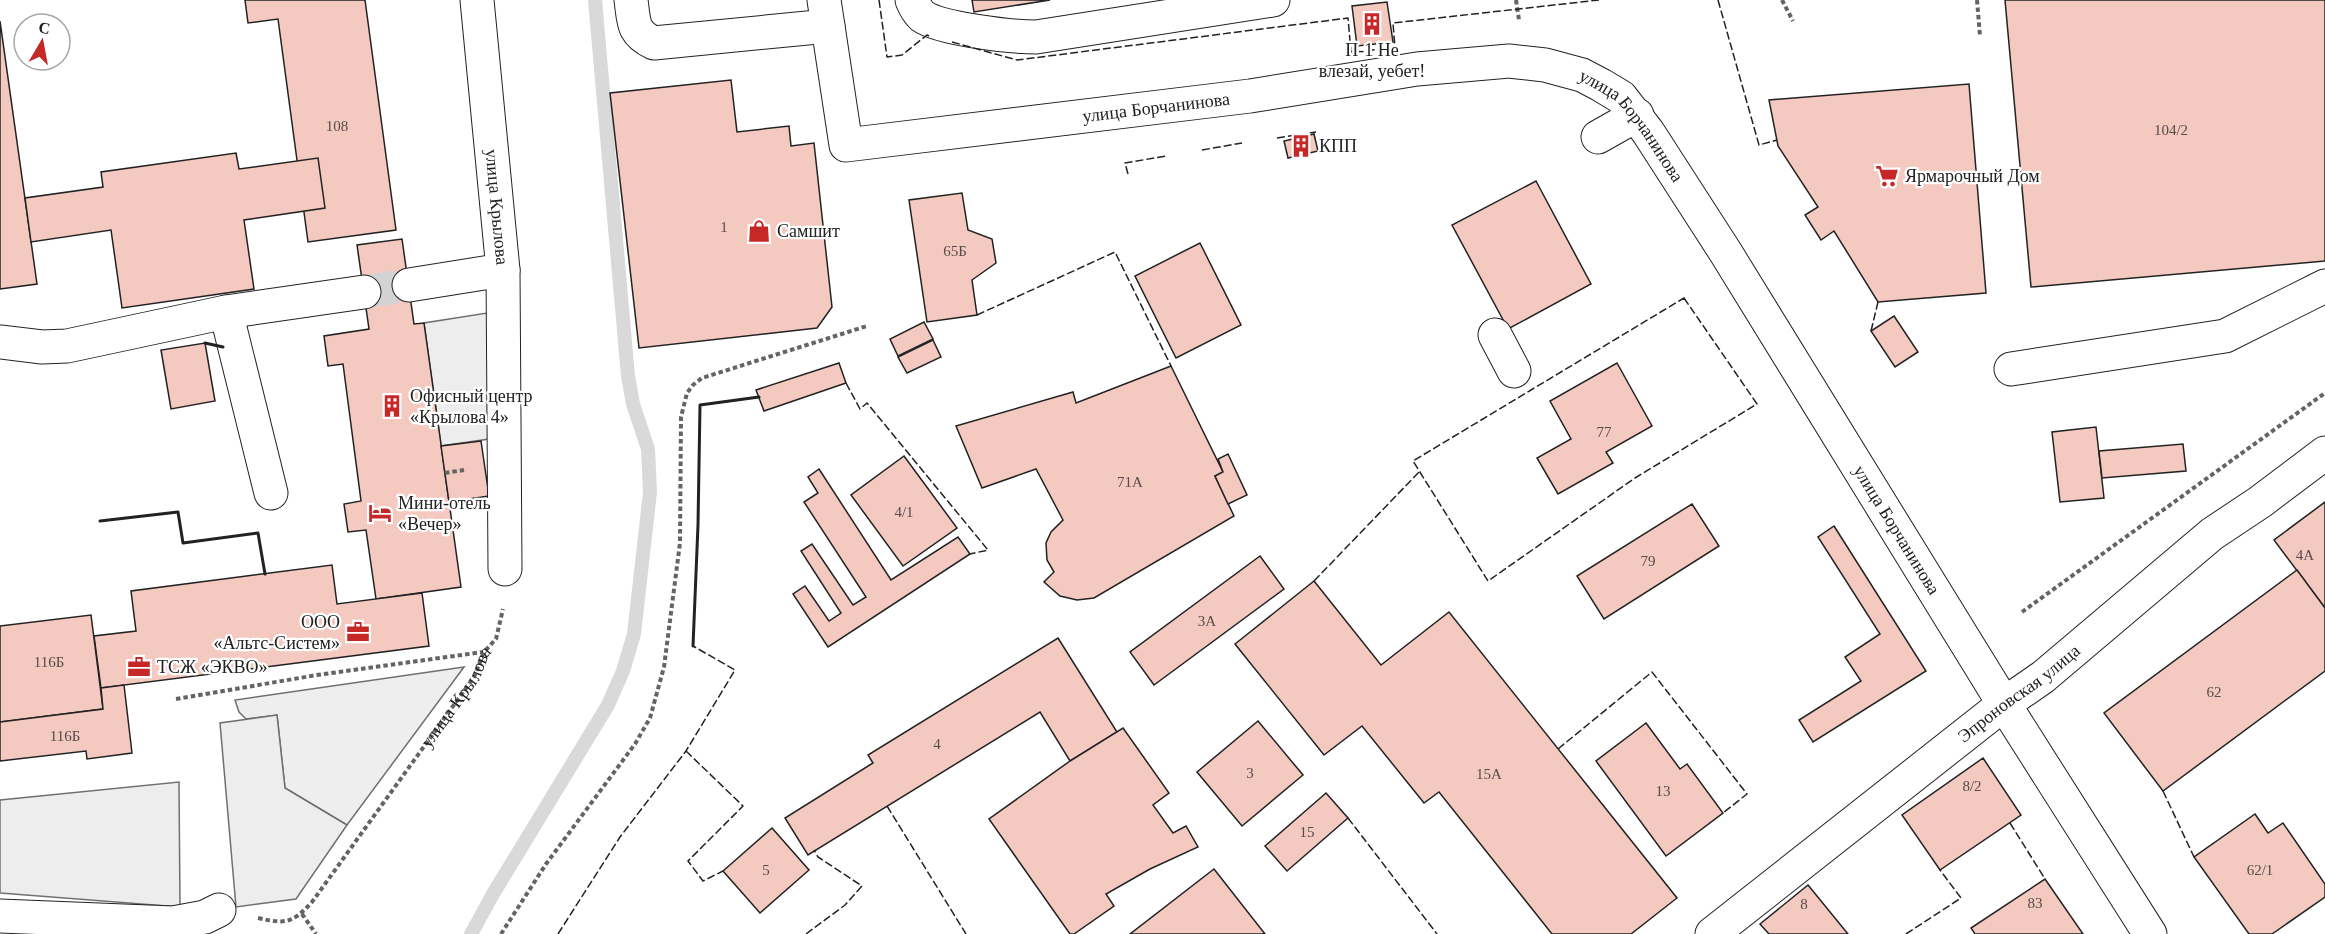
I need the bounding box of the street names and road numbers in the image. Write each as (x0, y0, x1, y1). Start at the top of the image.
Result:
street label: улица Борчанинова (1576, 65, 1687, 186)
street label: улица Борчанинова (1081, 89, 1231, 126)
street label: улица Крылова (481, 148, 512, 266)
street label: улица Борчанинова (1849, 462, 1944, 598)
street label: Эпроновская улица (1954, 640, 2084, 746)
street label: улица Крылова (417, 642, 495, 751)

